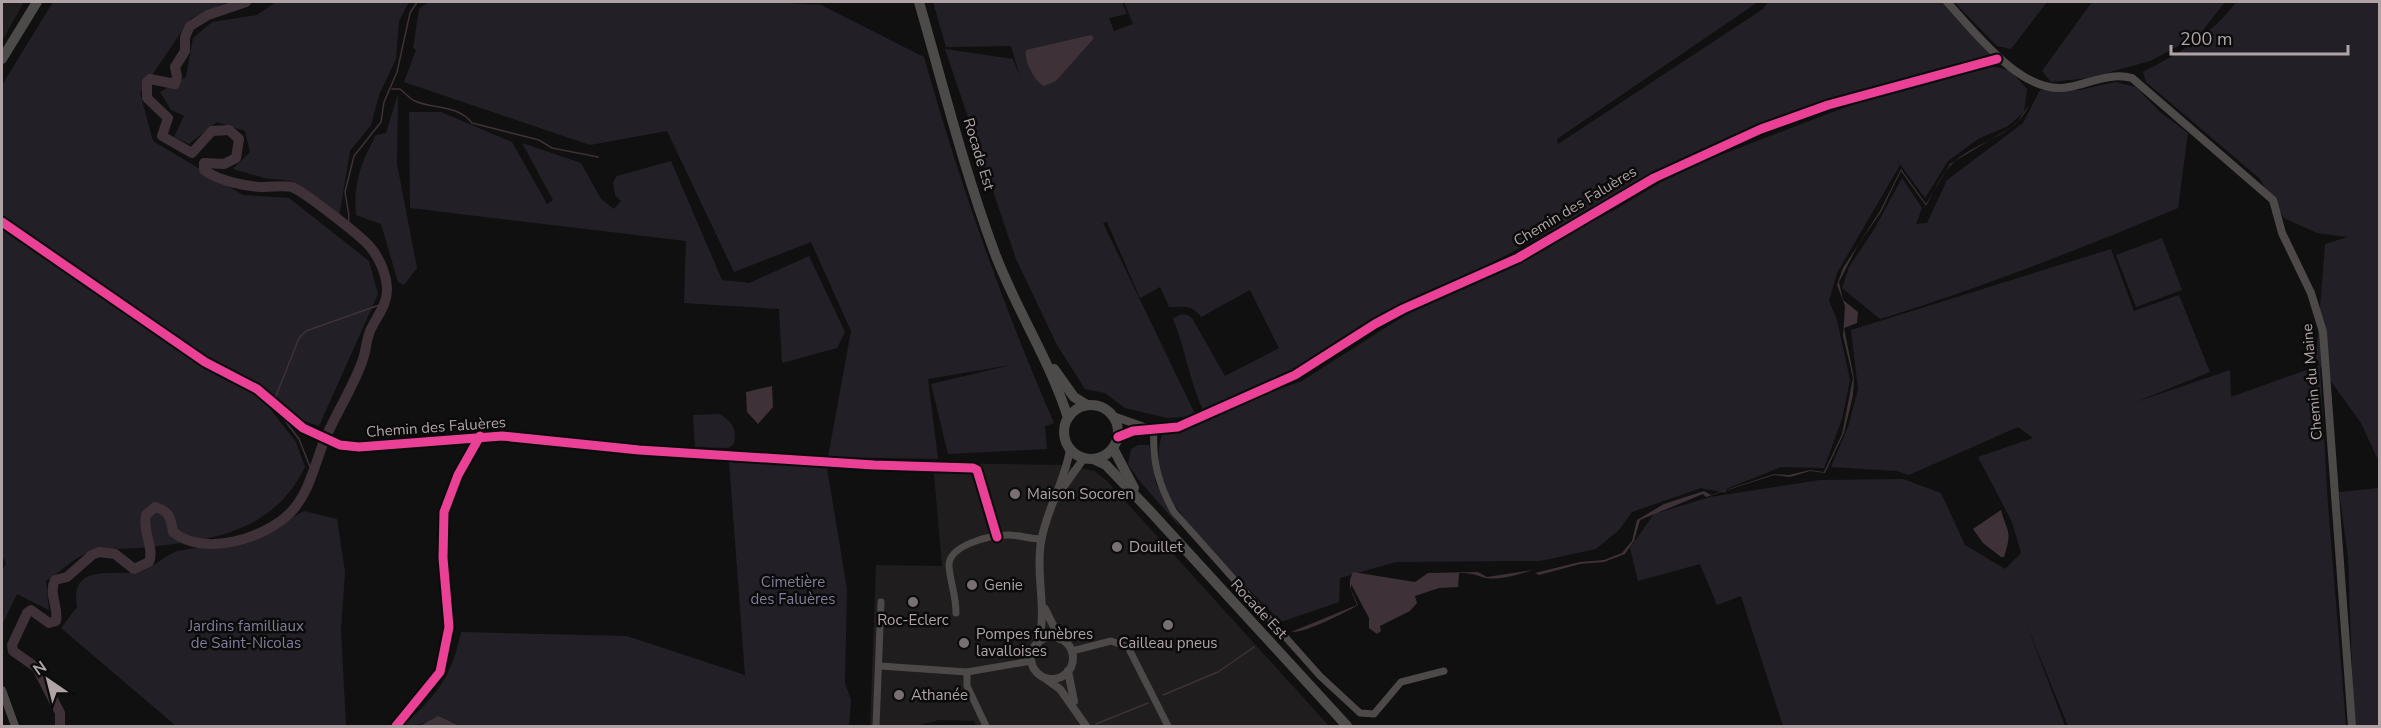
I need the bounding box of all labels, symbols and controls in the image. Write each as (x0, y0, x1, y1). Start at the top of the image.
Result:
scale bar (2171, 18, 2348, 56)
text: 200 m (2180, 27, 2232, 51)
street label: Rocade Est (959, 115, 1000, 193)
street label: Chemin des Faluères (1510, 161, 1640, 251)
street label: Chemin du Maine (2297, 323, 2327, 441)
street label: Chemin des Faluères (365, 412, 507, 442)
place label: Maison Socoren (1027, 484, 1134, 504)
marker: Maison Socoren (1008, 487, 1022, 501)
place label: Douillet (1129, 537, 1183, 557)
marker: Douillet (1110, 540, 1124, 554)
park label: Cimetière des Faluères (751, 572, 835, 609)
place label: Genie (984, 575, 1023, 595)
street label: Rocade Est (1226, 575, 1292, 644)
marker: Genie (965, 578, 979, 592)
marker: Roc-Eclerc (906, 595, 920, 609)
place label: Roc-Eclerc (877, 610, 949, 630)
park label: Jardins familliaux de Saint-Nicolas (187, 616, 304, 653)
marker: Cailleau pneus (1161, 618, 1175, 632)
place label: Pompes funèbres lavalloises (976, 624, 1093, 661)
place label: Cailleau pneus (1118, 633, 1218, 653)
marker: Pompes funèbres lavalloises (957, 636, 971, 650)
north arrow (18, 650, 78, 710)
text: N (29, 656, 51, 681)
place label: Athanée (911, 685, 968, 705)
marker: Athanée (892, 688, 906, 702)

